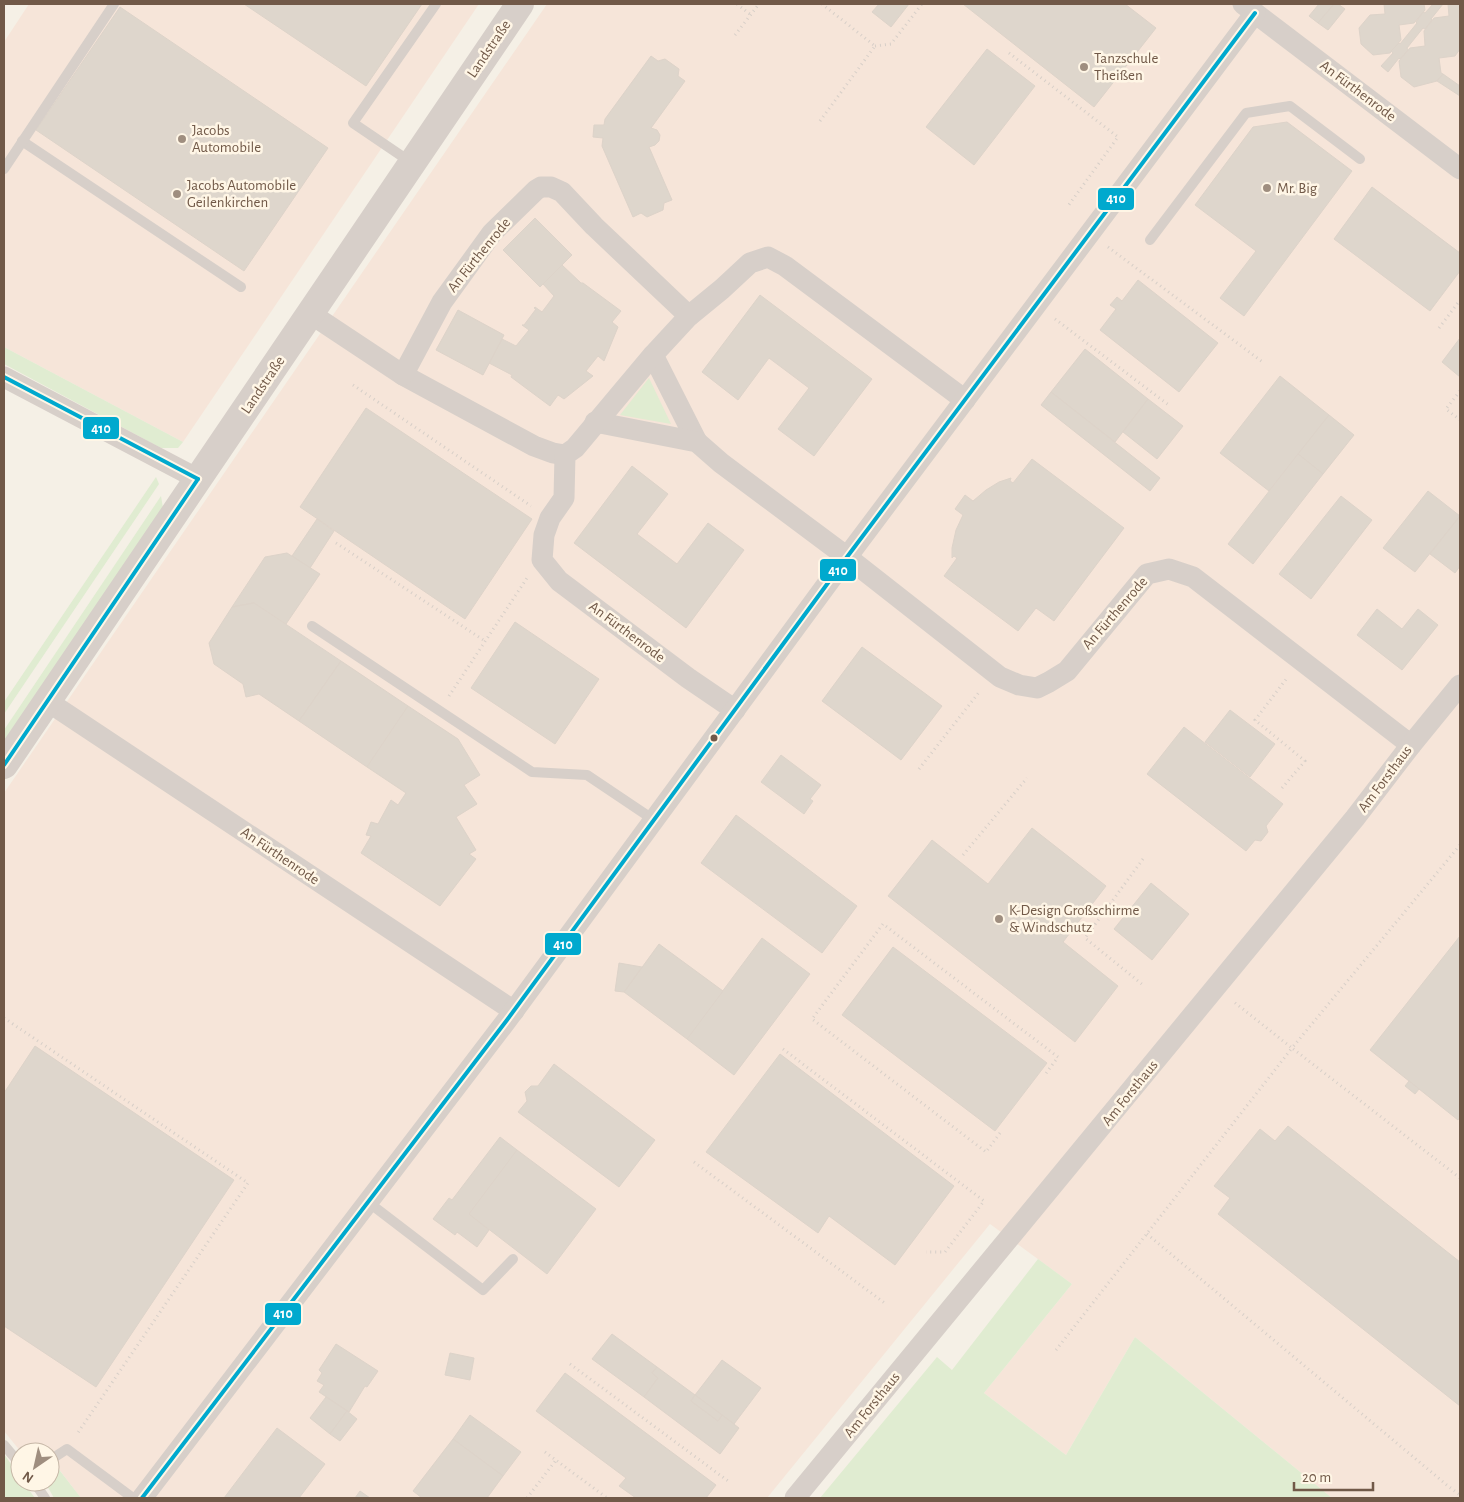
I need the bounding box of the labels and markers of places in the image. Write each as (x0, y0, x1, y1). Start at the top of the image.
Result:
place label: Tanzschule Theißen (1094, 51, 1159, 83)
marker: Tanzschule Theißen (1078, 61, 1090, 73)
place label: Jacobs Automobile (192, 123, 261, 155)
marker: Jacobs Automobile (176, 133, 188, 145)
place label: Jacobs Automobile Geilenkirchen (187, 178, 296, 210)
place label: Mr. Big (1277, 181, 1318, 196)
marker: Mr. Big (1261, 182, 1273, 194)
marker: Jacobs Automobile Geilenkirchen (171, 188, 183, 200)
unlabelled marker (709, 733, 719, 743)
place label: K-Design Großschirme & Windschutz (1009, 903, 1139, 935)
marker: K-Design Großschirme & Windschutz (993, 913, 1005, 925)

